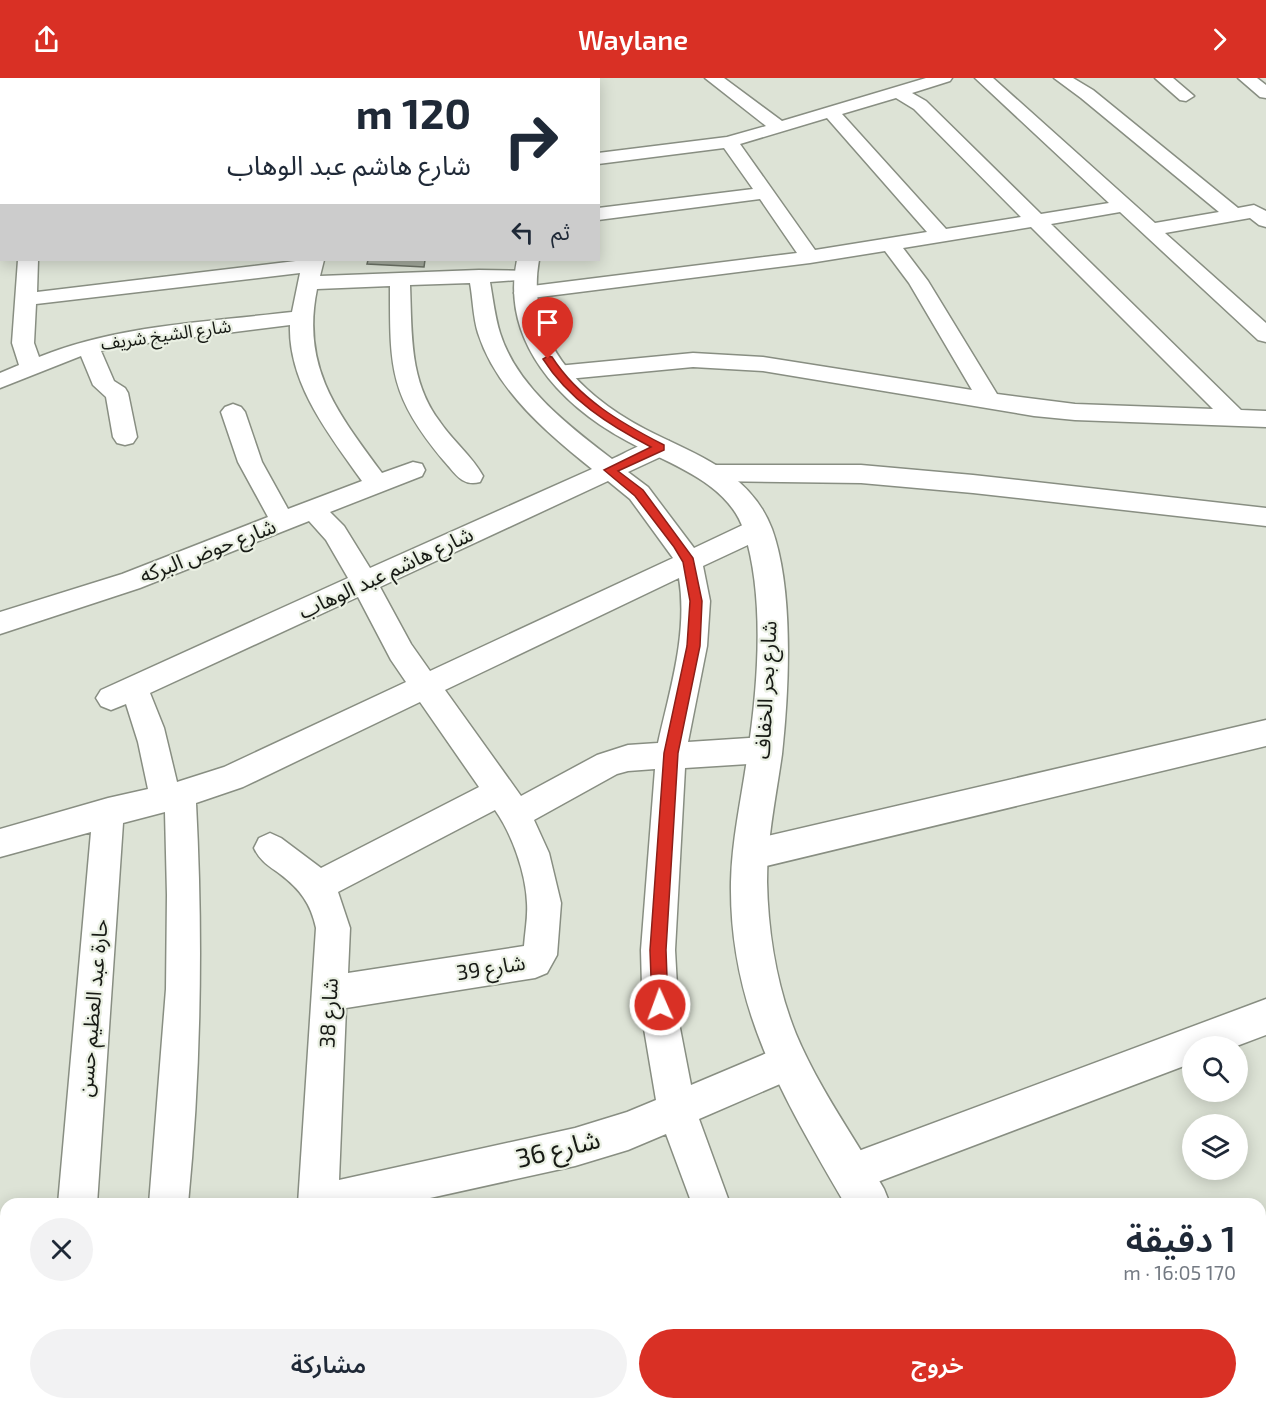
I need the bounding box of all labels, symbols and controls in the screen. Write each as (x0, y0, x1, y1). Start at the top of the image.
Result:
icon: share (30, 23, 63, 56)
text: Waylane (578, 23, 688, 55)
icon: forward (1203, 23, 1236, 56)
text: 120 m (356, 87, 471, 137)
icon: right (492, 102, 570, 180)
text: شارع هاشم عبد الوهاب (227, 148, 471, 180)
icon: left (506, 216, 539, 249)
text: ثم (551, 218, 570, 244)
pin (522, 297, 573, 359)
icon: arrive (531, 306, 564, 339)
street label: شارع الشيخ شريف (99, 314, 233, 358)
street label: شارع حوض البركه (136, 512, 281, 591)
street label: شارع هاشم عبد الوهاب (294, 520, 478, 627)
street label: شارع بحر الخفاف (748, 620, 785, 760)
street label: حارة عبد العظيم حسن (71, 918, 116, 1098)
street label: شارع 39 (455, 949, 528, 988)
position arrow (628, 973, 692, 1037)
street label: شارع 38 (313, 977, 346, 1049)
map controls (1182, 1036, 1248, 1180)
button: search (1182, 1036, 1248, 1102)
button: layers (1182, 1114, 1248, 1180)
street label: شارع 36 (512, 1122, 604, 1178)
text: 1 دقيقة (1126, 1216, 1236, 1259)
button: close (30, 1218, 93, 1281)
text: 170 m · 16:05 (1123, 1260, 1236, 1284)
button: مشاركة (30, 1329, 627, 1398)
button: خروج (639, 1329, 1236, 1398)

